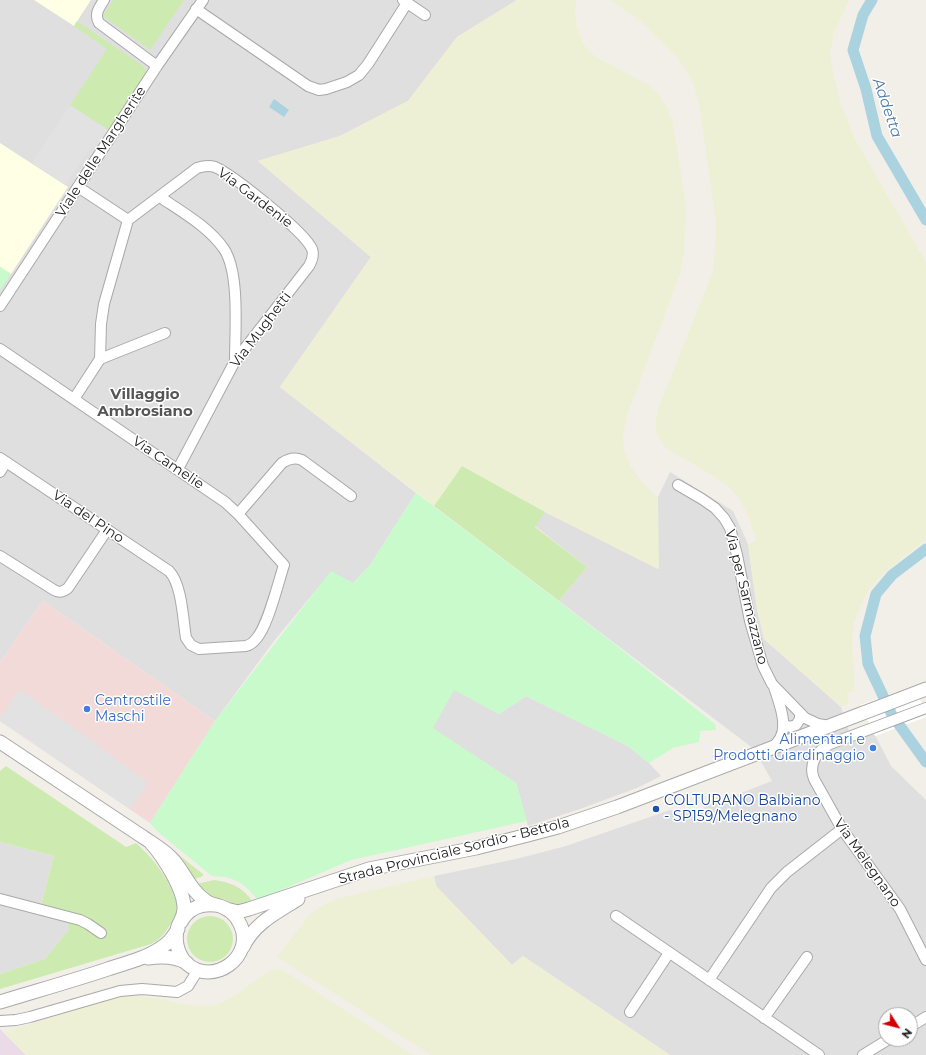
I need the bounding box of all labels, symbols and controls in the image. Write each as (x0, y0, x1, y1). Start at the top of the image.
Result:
water label: Addetta (868, 76, 906, 140)
street label: Viale delle Margherite (52, 83, 150, 221)
street label: Via Gardenie (214, 164, 296, 232)
street label: Via Mughetti (227, 289, 295, 371)
district label: Villaggio Ambrosiano (97, 386, 193, 421)
street label: Via Camelie (129, 433, 207, 493)
street label: Via del Pino (49, 487, 127, 547)
street label: Via per Sarmazzano (721, 528, 771, 666)
place label: Centrostile Maschi (95, 693, 171, 726)
marker: Centrostile Maschi (82, 704, 92, 714)
place label: Alimentari e Prodotti Giardinaggio (713, 732, 865, 764)
marker: Alimentari e Prodotti Giardinaggio (868, 743, 878, 753)
place label: COLTURANO Balbiano - SP159/Melegnano (664, 793, 821, 826)
marker: COLTURANO Balbiano - SP159/Melegnano (651, 804, 661, 814)
street label: Strada Provinciale Sordio - Bettola (337, 814, 571, 888)
street label: Via Melegnano (830, 815, 904, 911)
north arrow (878, 1007, 918, 1047)
text: N (899, 1026, 915, 1041)

